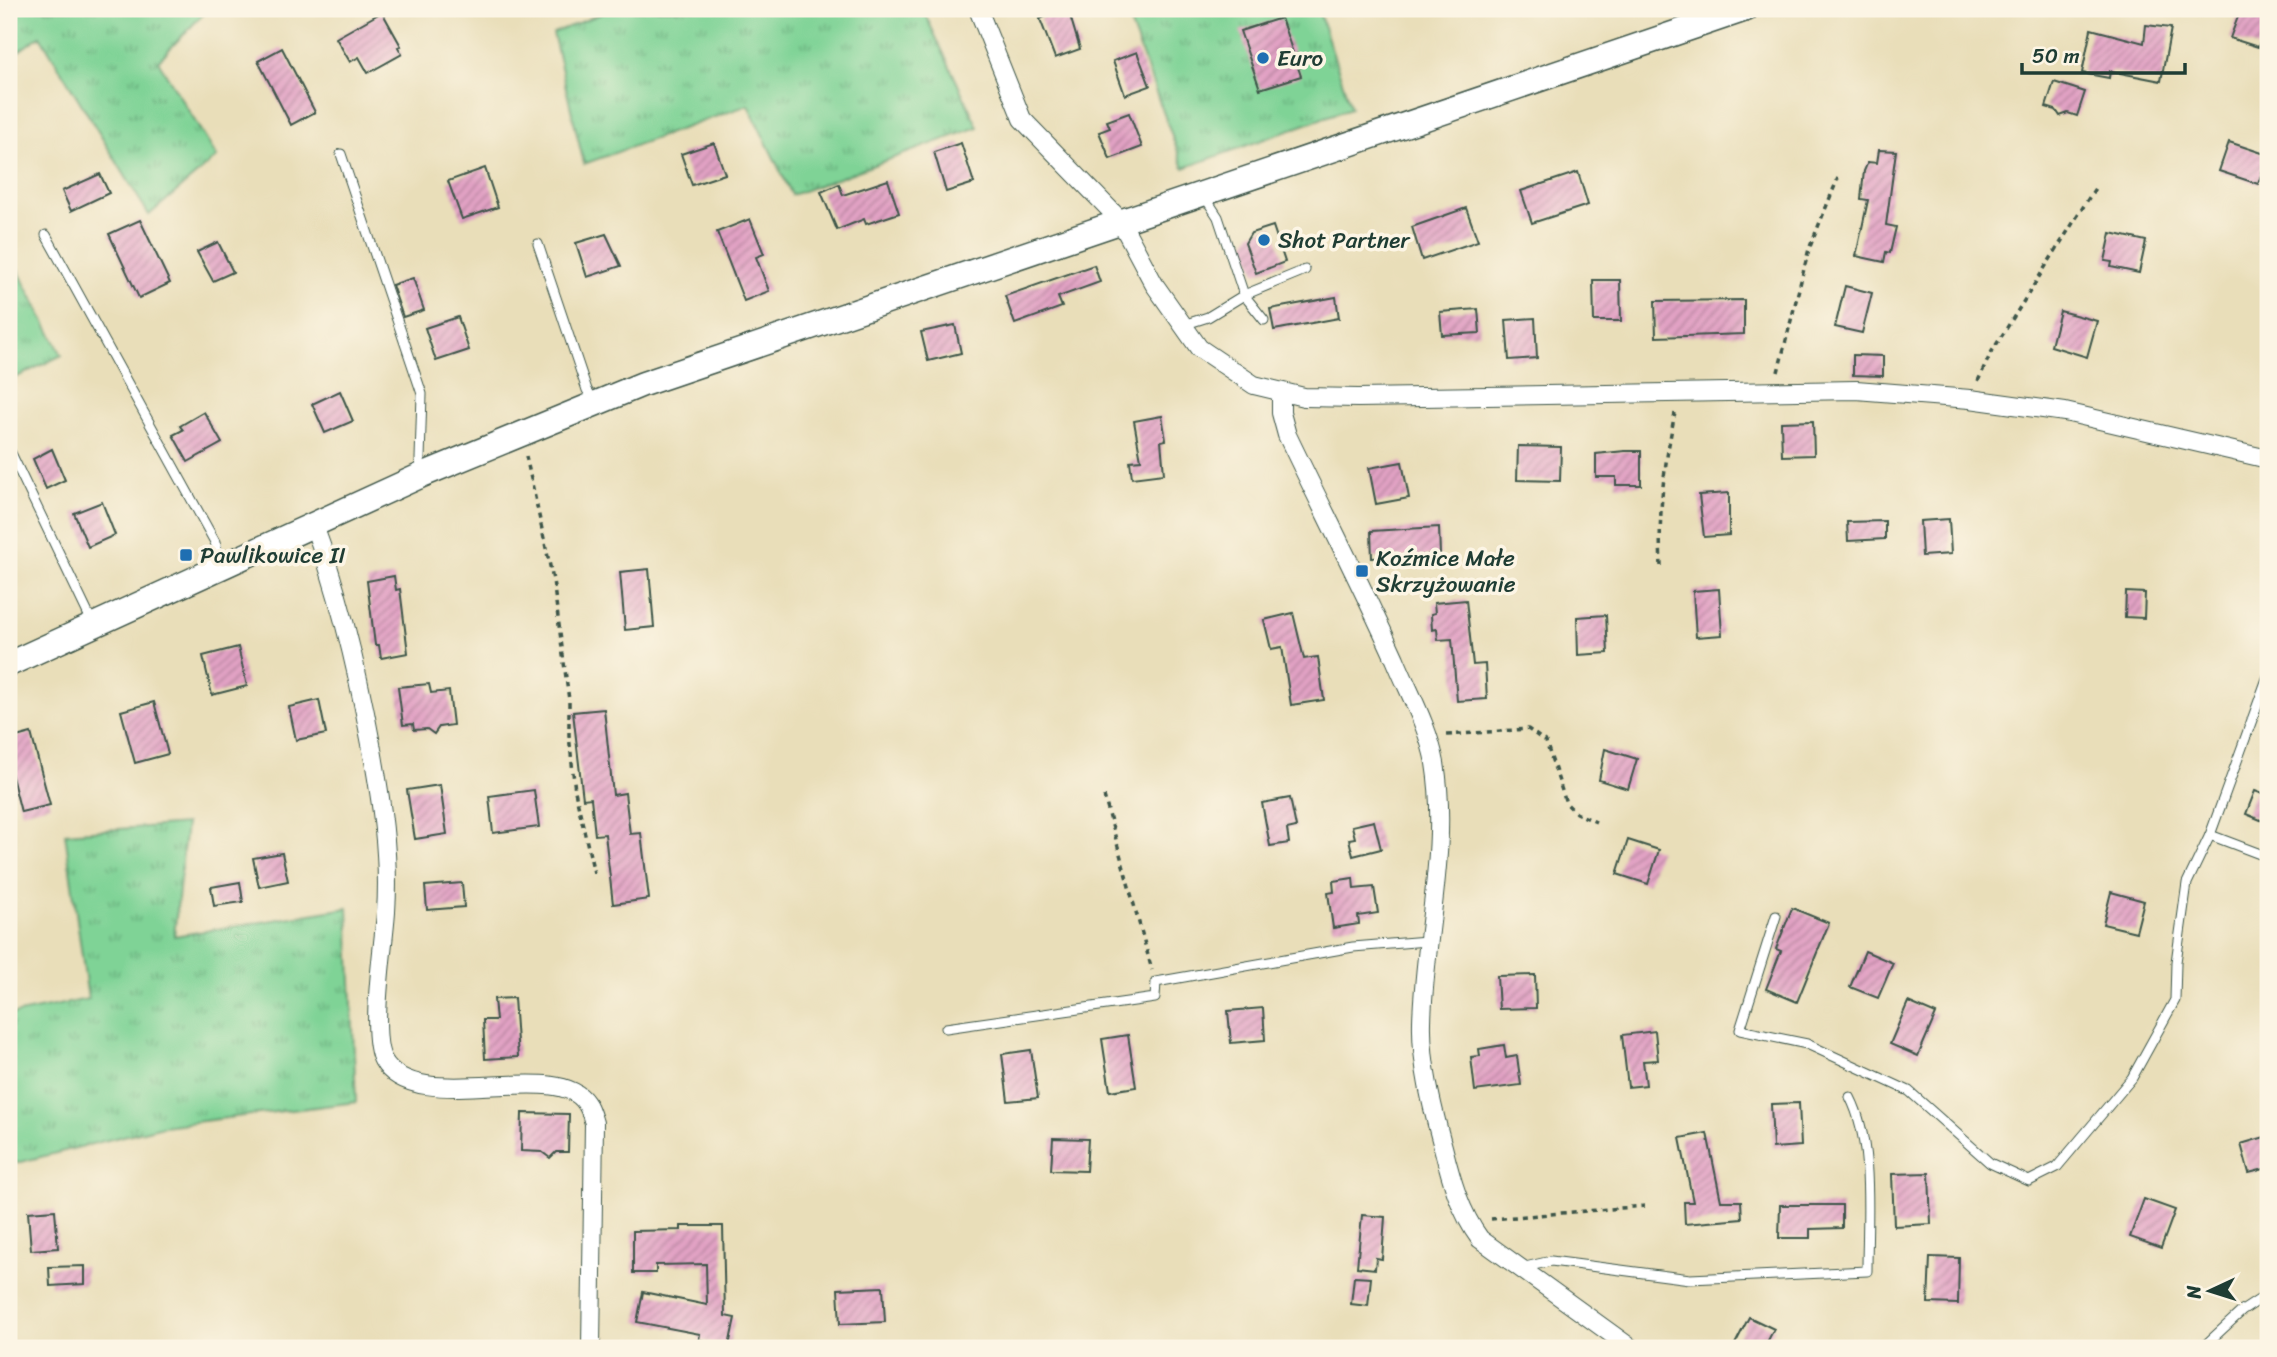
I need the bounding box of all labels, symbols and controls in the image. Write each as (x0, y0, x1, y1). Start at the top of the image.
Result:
scale bar (2022, 32, 2184, 76)
text: 50 m (2032, 37, 2080, 75)
place label: Euro (1277, 38, 1324, 79)
marker: Euro (1255, 50, 1271, 66)
place label: Shot Partner (1278, 220, 1411, 261)
marker: Shot Partner (1256, 232, 1272, 248)
place label: Pawlikowice II (200, 535, 346, 576)
place label: Koźmice Małe Skrzyżowanie (1376, 538, 1516, 605)
marker: Pawlikowice II (178, 547, 194, 563)
marker: Koźmice Małe Skrzyżowanie (1354, 563, 1370, 579)
north arrow (2176, 1256, 2246, 1326)
text: N (2177, 1284, 2211, 1301)

